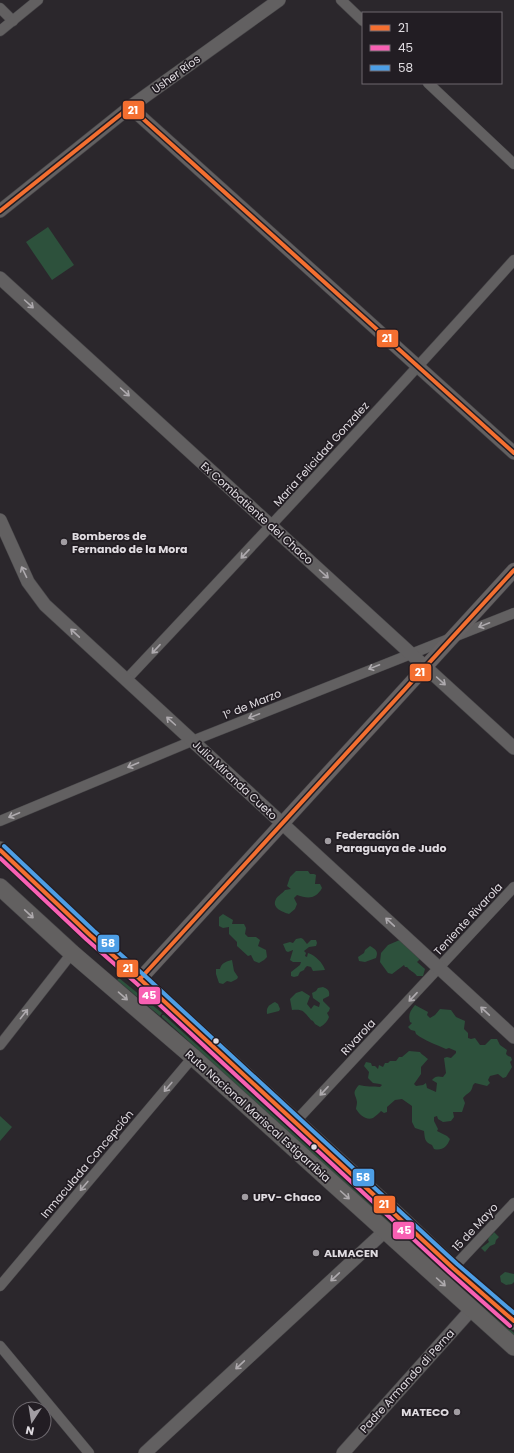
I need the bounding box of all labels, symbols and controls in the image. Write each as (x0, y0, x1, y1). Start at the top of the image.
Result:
legend (362, 12, 502, 84)
text: 21 (398, 19, 409, 36)
text: 45 (398, 39, 413, 56)
street label: Usher Ríos (149, 51, 204, 97)
text: 58 (398, 59, 413, 76)
line badge: 21 (122, 100, 145, 120)
text: 21 (128, 102, 138, 118)
one-way arrow (24, 300, 34, 309)
line badge: 21 (376, 329, 399, 348)
text: 21 (382, 330, 392, 346)
one-way arrow (120, 387, 130, 397)
street label: Maria Felicidad Gonzalez (270, 398, 372, 510)
street label: Ex Combatiente del Chaco (197, 458, 317, 568)
place label: Bomberos de Fernando de la Mora (72, 528, 188, 557)
marker: Bomberos de Fernando de la Mora (59, 537, 69, 547)
one-way arrow (241, 549, 250, 559)
one-way arrow (20, 566, 27, 578)
one-way arrow (319, 569, 329, 579)
one-way arrow (478, 621, 490, 629)
one-way arrow (70, 628, 80, 637)
one-way arrow (151, 644, 160, 654)
line badge: 21 (409, 663, 432, 682)
one-way arrow (369, 664, 381, 672)
text: 21 (415, 664, 425, 680)
one-way arrow (436, 676, 446, 685)
street label: 1º de Marzo (220, 685, 284, 723)
one-way arrow (248, 712, 260, 720)
one-way arrow (165, 716, 176, 725)
street label: Julia Miranda Cueto (189, 736, 281, 824)
one-way arrow (128, 762, 140, 769)
one-way arrow (8, 812, 20, 820)
place label: Federación Paraguaya de Judo (336, 827, 446, 856)
marker: Federación Paraguaya de Judo (323, 836, 333, 846)
street label: Teniente Rivarola (430, 879, 506, 959)
one-way arrow (24, 909, 34, 918)
one-way arrow (385, 918, 395, 927)
line badge: 58 (97, 934, 120, 953)
text: 58 (101, 935, 115, 951)
line badge: 21 (116, 959, 139, 978)
text: 21 (123, 960, 133, 976)
line badge: 45 (138, 986, 161, 1005)
text: 45 (142, 987, 156, 1003)
one-way arrow (408, 991, 417, 1002)
one-way arrow (117, 992, 128, 1001)
one-way arrow (480, 1006, 490, 1015)
one-way arrow (20, 1009, 28, 1020)
street label: Rivarola (337, 1015, 379, 1059)
unlabelled marker (211, 1036, 221, 1046)
street label: Ruta Nacional Mariscal Estigarribia (182, 1046, 334, 1186)
one-way arrow (163, 1081, 172, 1092)
one-way arrow (320, 1086, 329, 1096)
street label: Inmaculada Concepción (37, 1106, 137, 1222)
unlabelled marker (309, 1142, 319, 1152)
line badge: 58 (352, 1168, 375, 1187)
text: 58 (356, 1169, 370, 1185)
one-way arrow (80, 1181, 89, 1191)
place label: UPV- Chaco (253, 1189, 321, 1205)
one-way arrow (340, 1190, 350, 1200)
marker: UPV- Chaco (240, 1192, 250, 1202)
line badge: 21 (373, 1195, 396, 1214)
text: 21 (379, 1196, 389, 1212)
street label: 15 de Mayo (448, 1199, 502, 1255)
line badge: 45 (392, 1221, 415, 1240)
text: 45 (397, 1222, 411, 1238)
place label: ALMACEN (324, 1245, 378, 1261)
marker: ALMACEN (311, 1248, 321, 1258)
one-way arrow (330, 1272, 341, 1281)
one-way arrow (436, 1278, 446, 1287)
street label: Padre Armando di Perna (356, 1326, 458, 1436)
one-way arrow (235, 1360, 245, 1370)
north arrow (12, 1401, 52, 1441)
place label: MATECO (401, 1404, 449, 1420)
marker: MATECO (452, 1407, 462, 1417)
text: N (24, 1422, 36, 1439)

